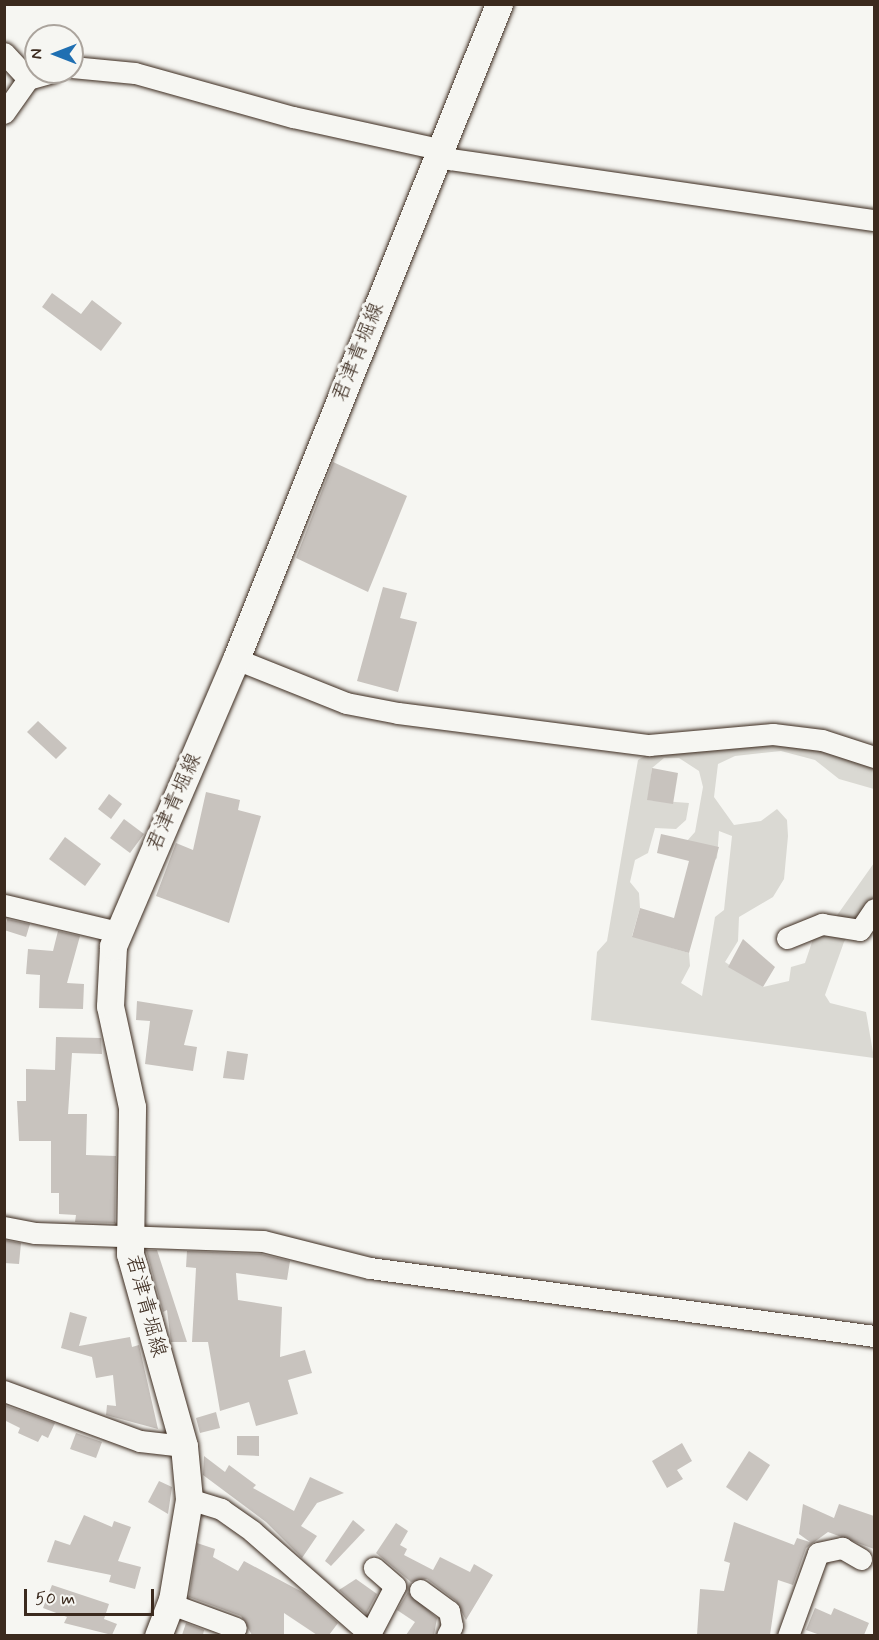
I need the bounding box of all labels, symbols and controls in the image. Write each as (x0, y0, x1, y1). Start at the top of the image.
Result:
north arrow (24, 24, 84, 84)
text: N (27, 49, 48, 59)
street label: 君津青堀線 (327, 299, 389, 405)
street label: 君津青堀線 (141, 749, 207, 855)
street label: 君津青堀線 (120, 1252, 172, 1360)
scale bar (27, 1577, 158, 1615)
text: 50 m (35, 1587, 75, 1611)

